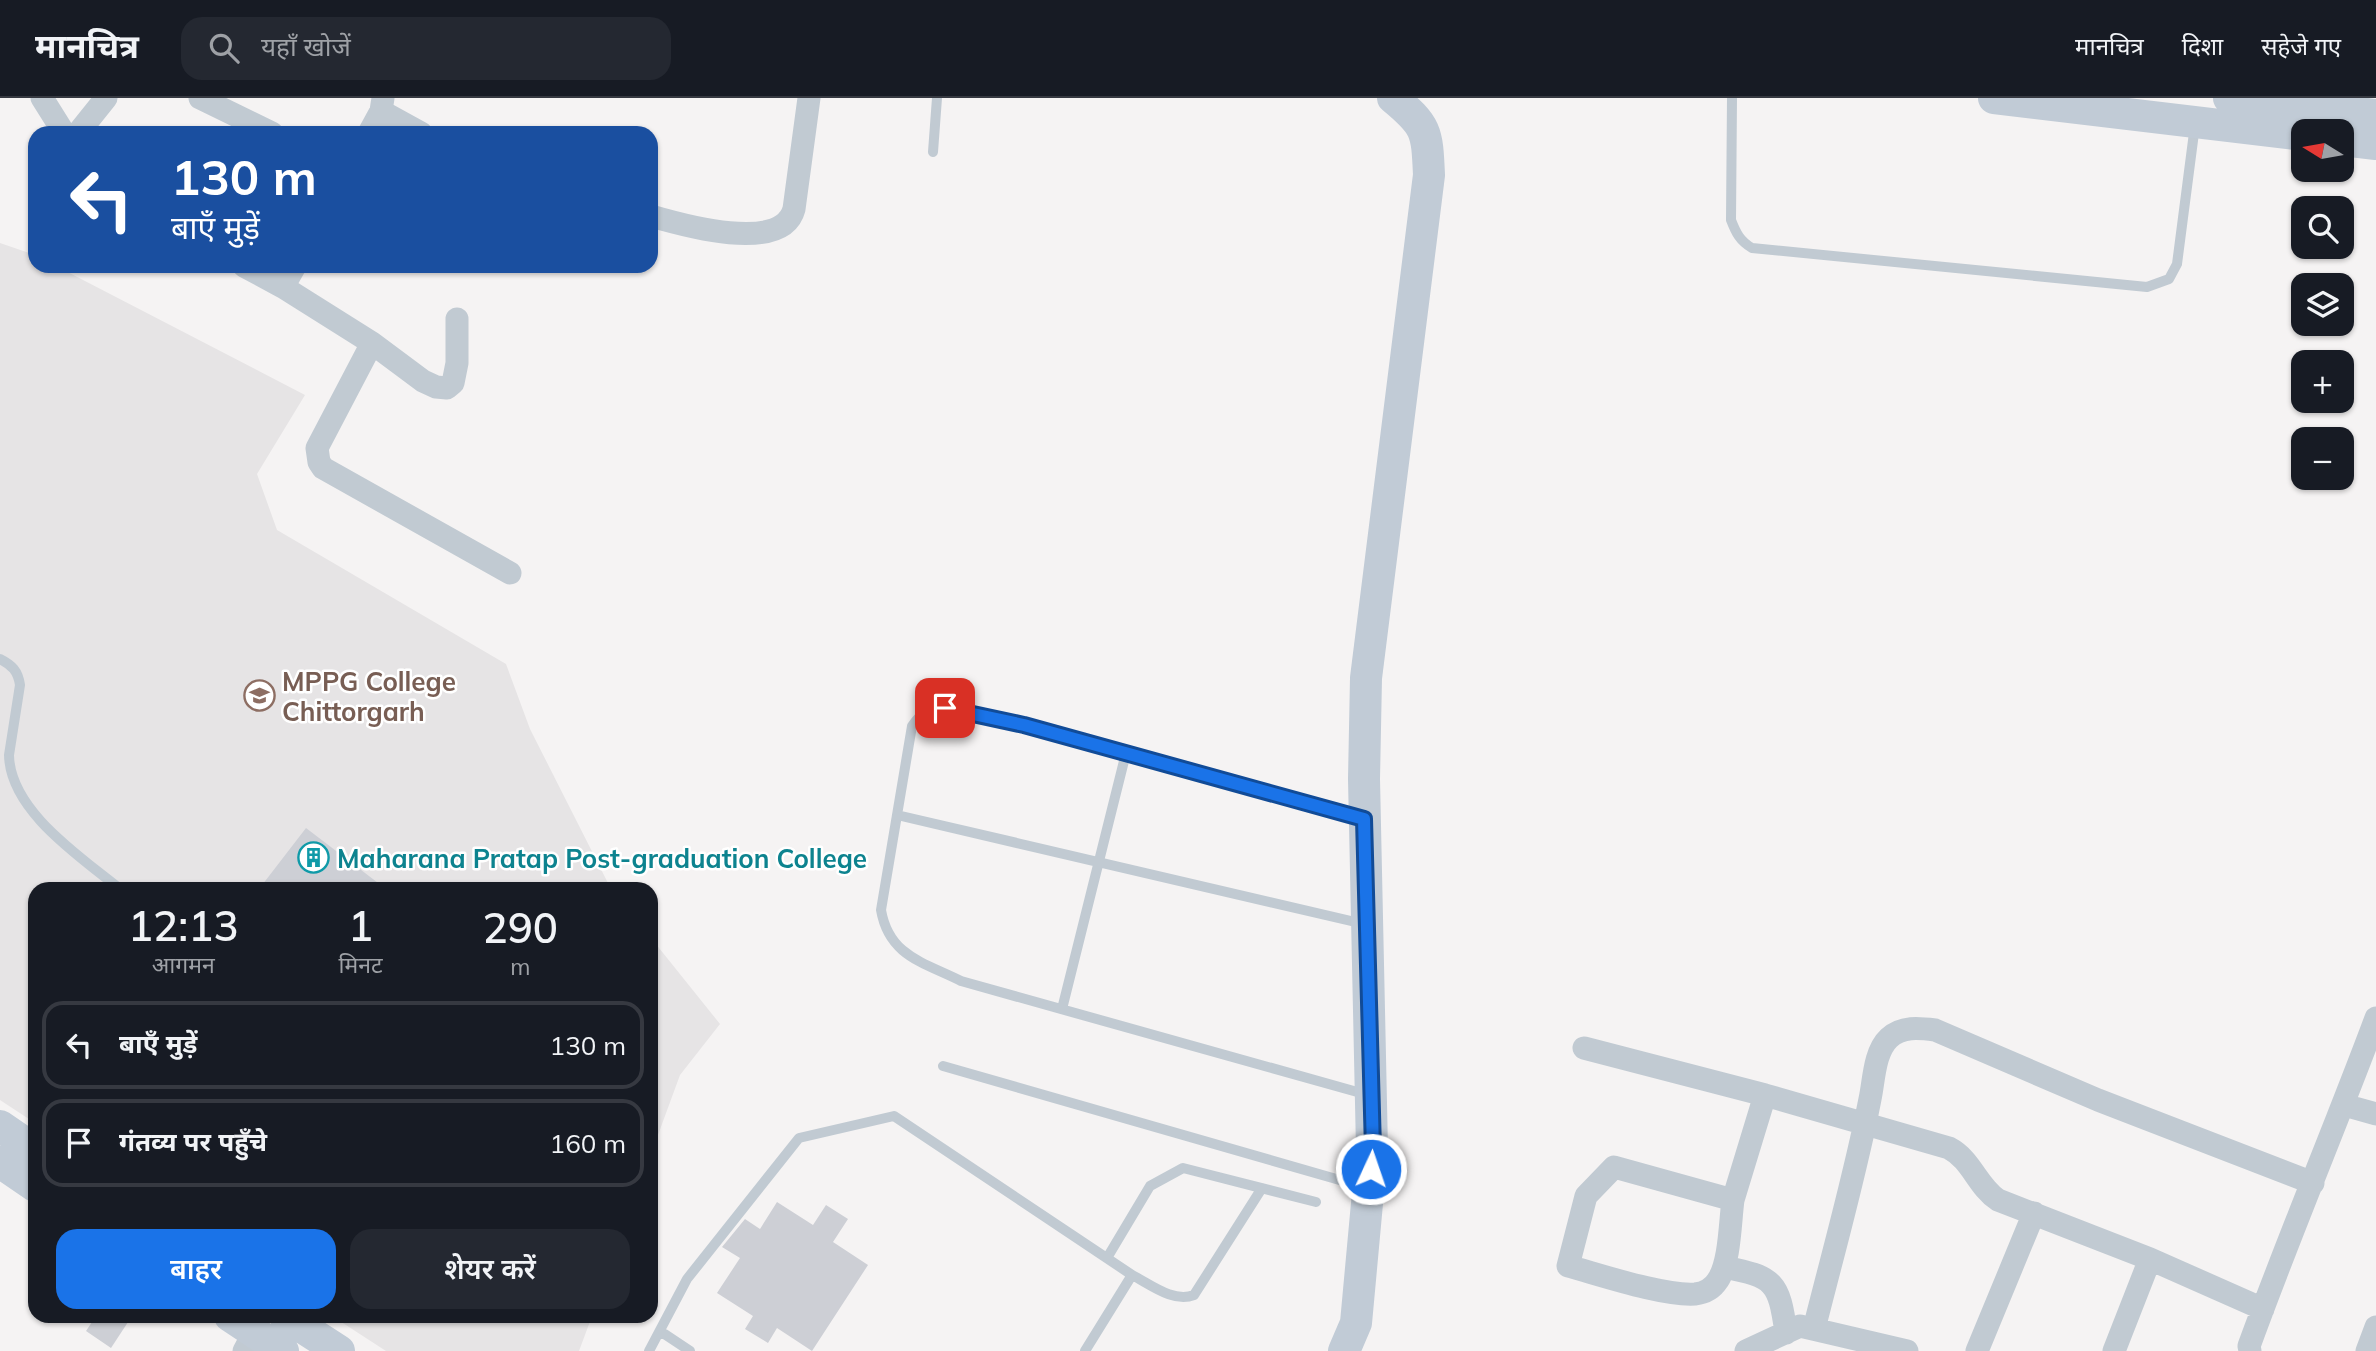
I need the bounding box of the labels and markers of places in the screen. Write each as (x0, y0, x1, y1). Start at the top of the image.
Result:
place label: MPPG College Chittorgarh (282, 665, 456, 728)
pin (915, 678, 975, 738)
school or university icon: MPPG College Chittorgarh (242, 679, 276, 713)
building icon: Maharana Pratap Post-graduation College (297, 841, 331, 875)
place label: Maharana Pratap Post-graduation College (337, 842, 867, 875)

